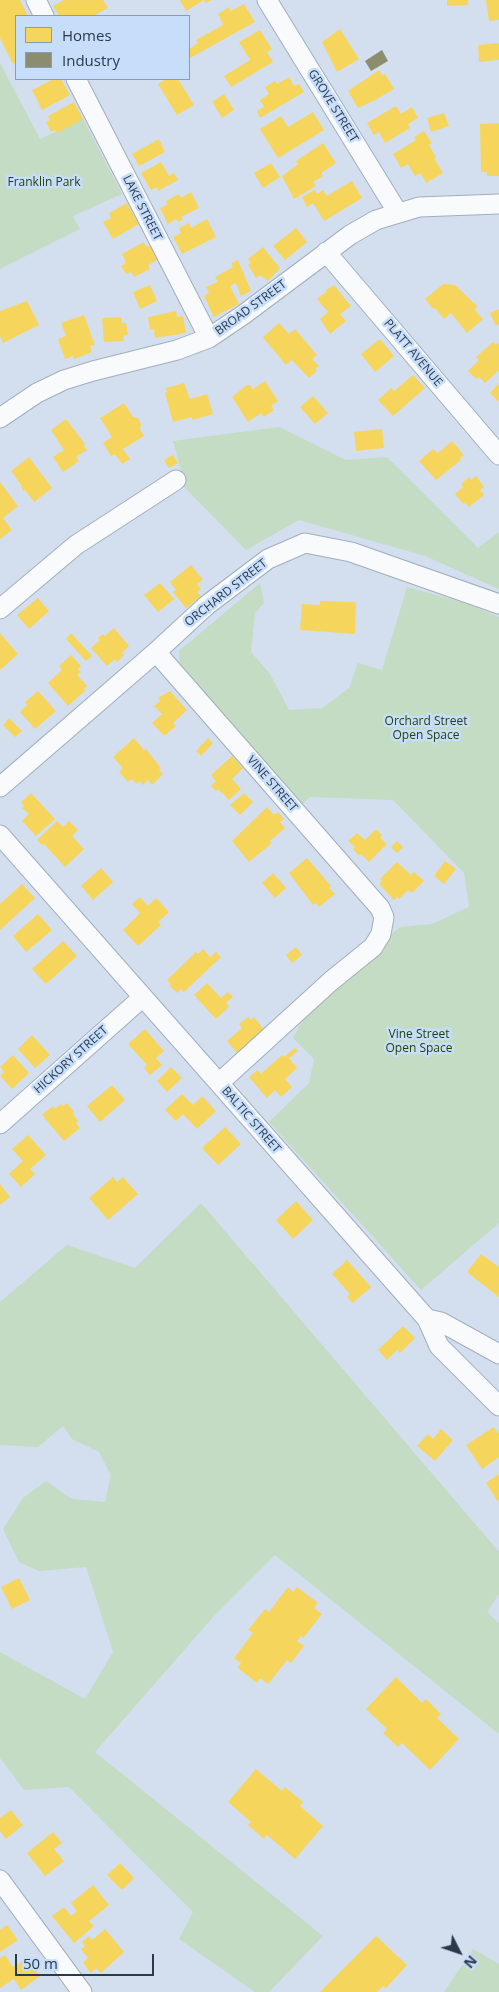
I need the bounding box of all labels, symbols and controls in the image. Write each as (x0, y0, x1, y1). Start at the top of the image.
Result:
legend (15, 15, 190, 80)
text: Homes (62, 25, 112, 45)
text: Industry (62, 50, 120, 70)
street label: GROVE STREET (305, 67, 361, 145)
street label: LAKE STREET (119, 173, 165, 243)
park label: Franklin Park (7, 176, 81, 190)
street label: BROAD STREET (213, 277, 289, 339)
street label: PLATT AVENUE (381, 316, 445, 390)
street label: ORCHARD STREET (182, 556, 270, 630)
park label: Orchard Street Open Space (385, 715, 467, 743)
street label: VINE STREET (244, 753, 300, 815)
street label: HICKORY STREET (31, 1023, 111, 1097)
park label: Vine Street Open Space (386, 1028, 452, 1056)
street label: BALTIC STREET (218, 1084, 284, 1156)
north arrow (434, 1927, 484, 1977)
scale bar (18, 1944, 156, 1976)
text: N (460, 1952, 482, 1973)
text: 50 m (23, 1953, 58, 1973)

